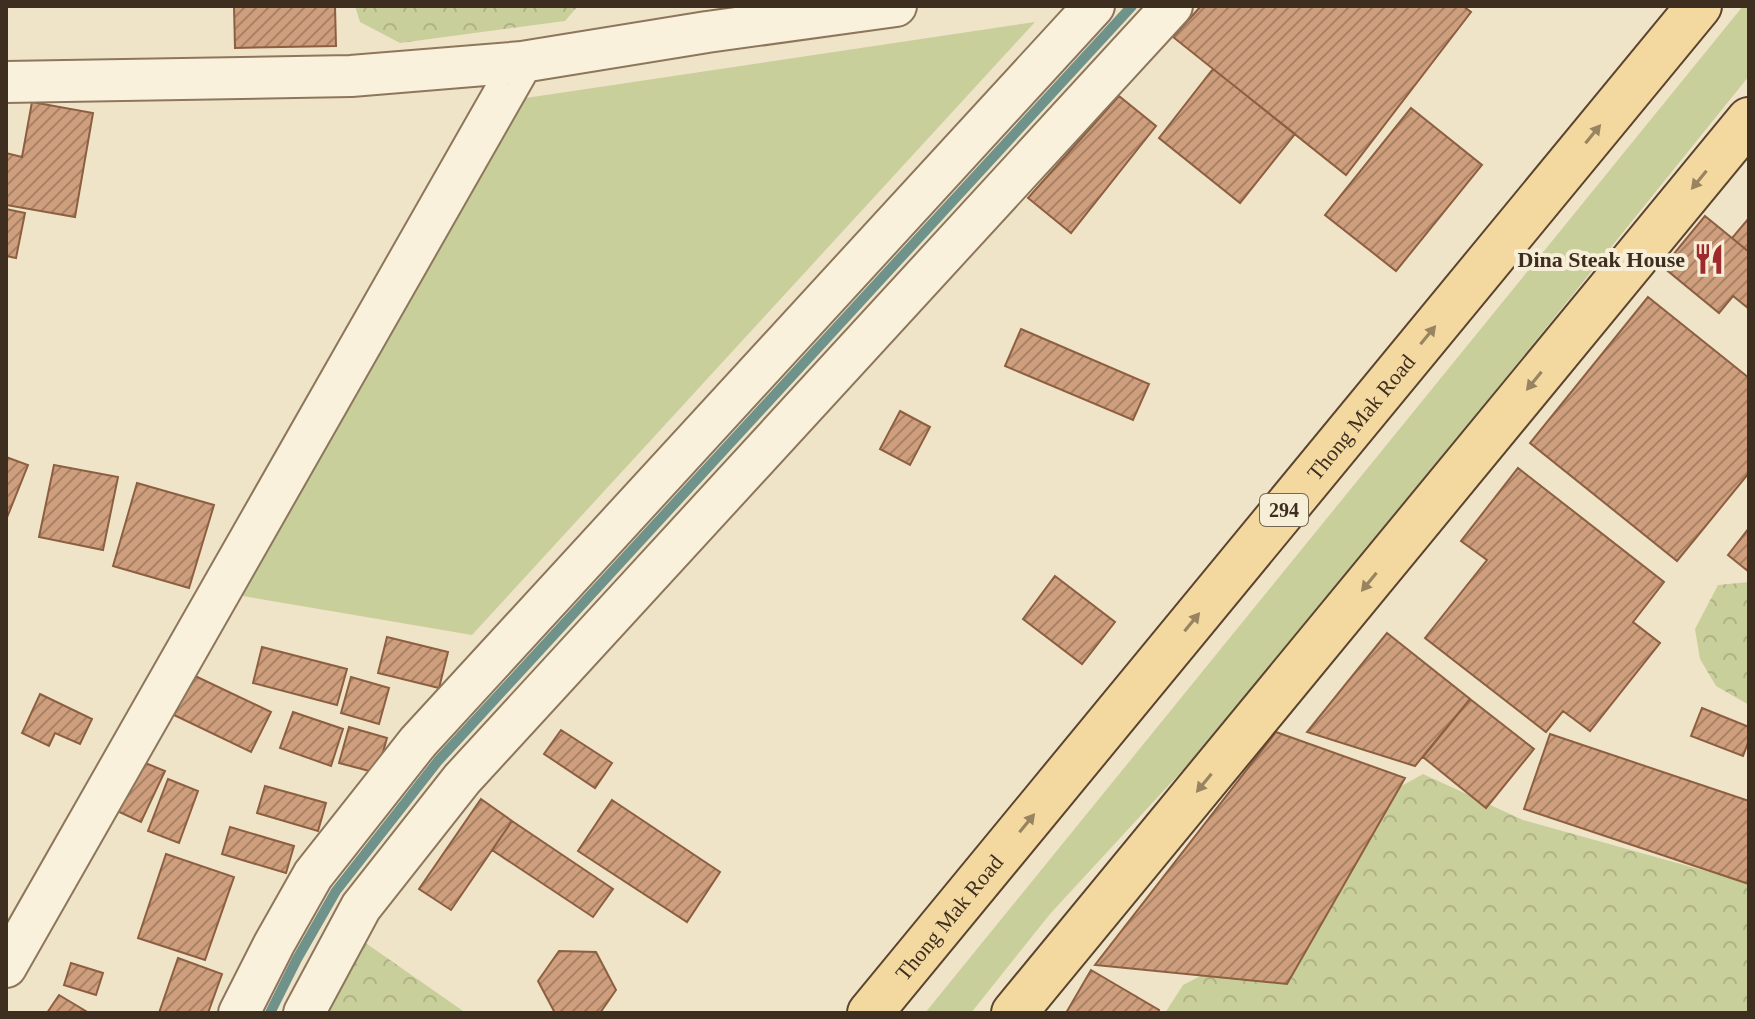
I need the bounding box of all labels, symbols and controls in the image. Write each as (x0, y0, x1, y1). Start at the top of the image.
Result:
one-way arrow (1584, 124, 1601, 144)
one-way arrow (1691, 170, 1708, 191)
restaurant icon: Dina Steak House (1692, 242, 1726, 276)
place label: Dina Steak House (1518, 247, 1685, 272)
one-way arrow (1419, 325, 1436, 345)
street label: Thong Mak Road (1302, 349, 1420, 485)
one-way arrow (1526, 371, 1543, 391)
road number: 294 (1260, 494, 1308, 526)
one-way arrow (1361, 572, 1378, 592)
one-way arrow (1183, 612, 1200, 632)
one-way arrow (1196, 772, 1213, 792)
one-way arrow (1018, 813, 1034, 833)
street label: Thong Mak Road (890, 850, 1008, 985)

